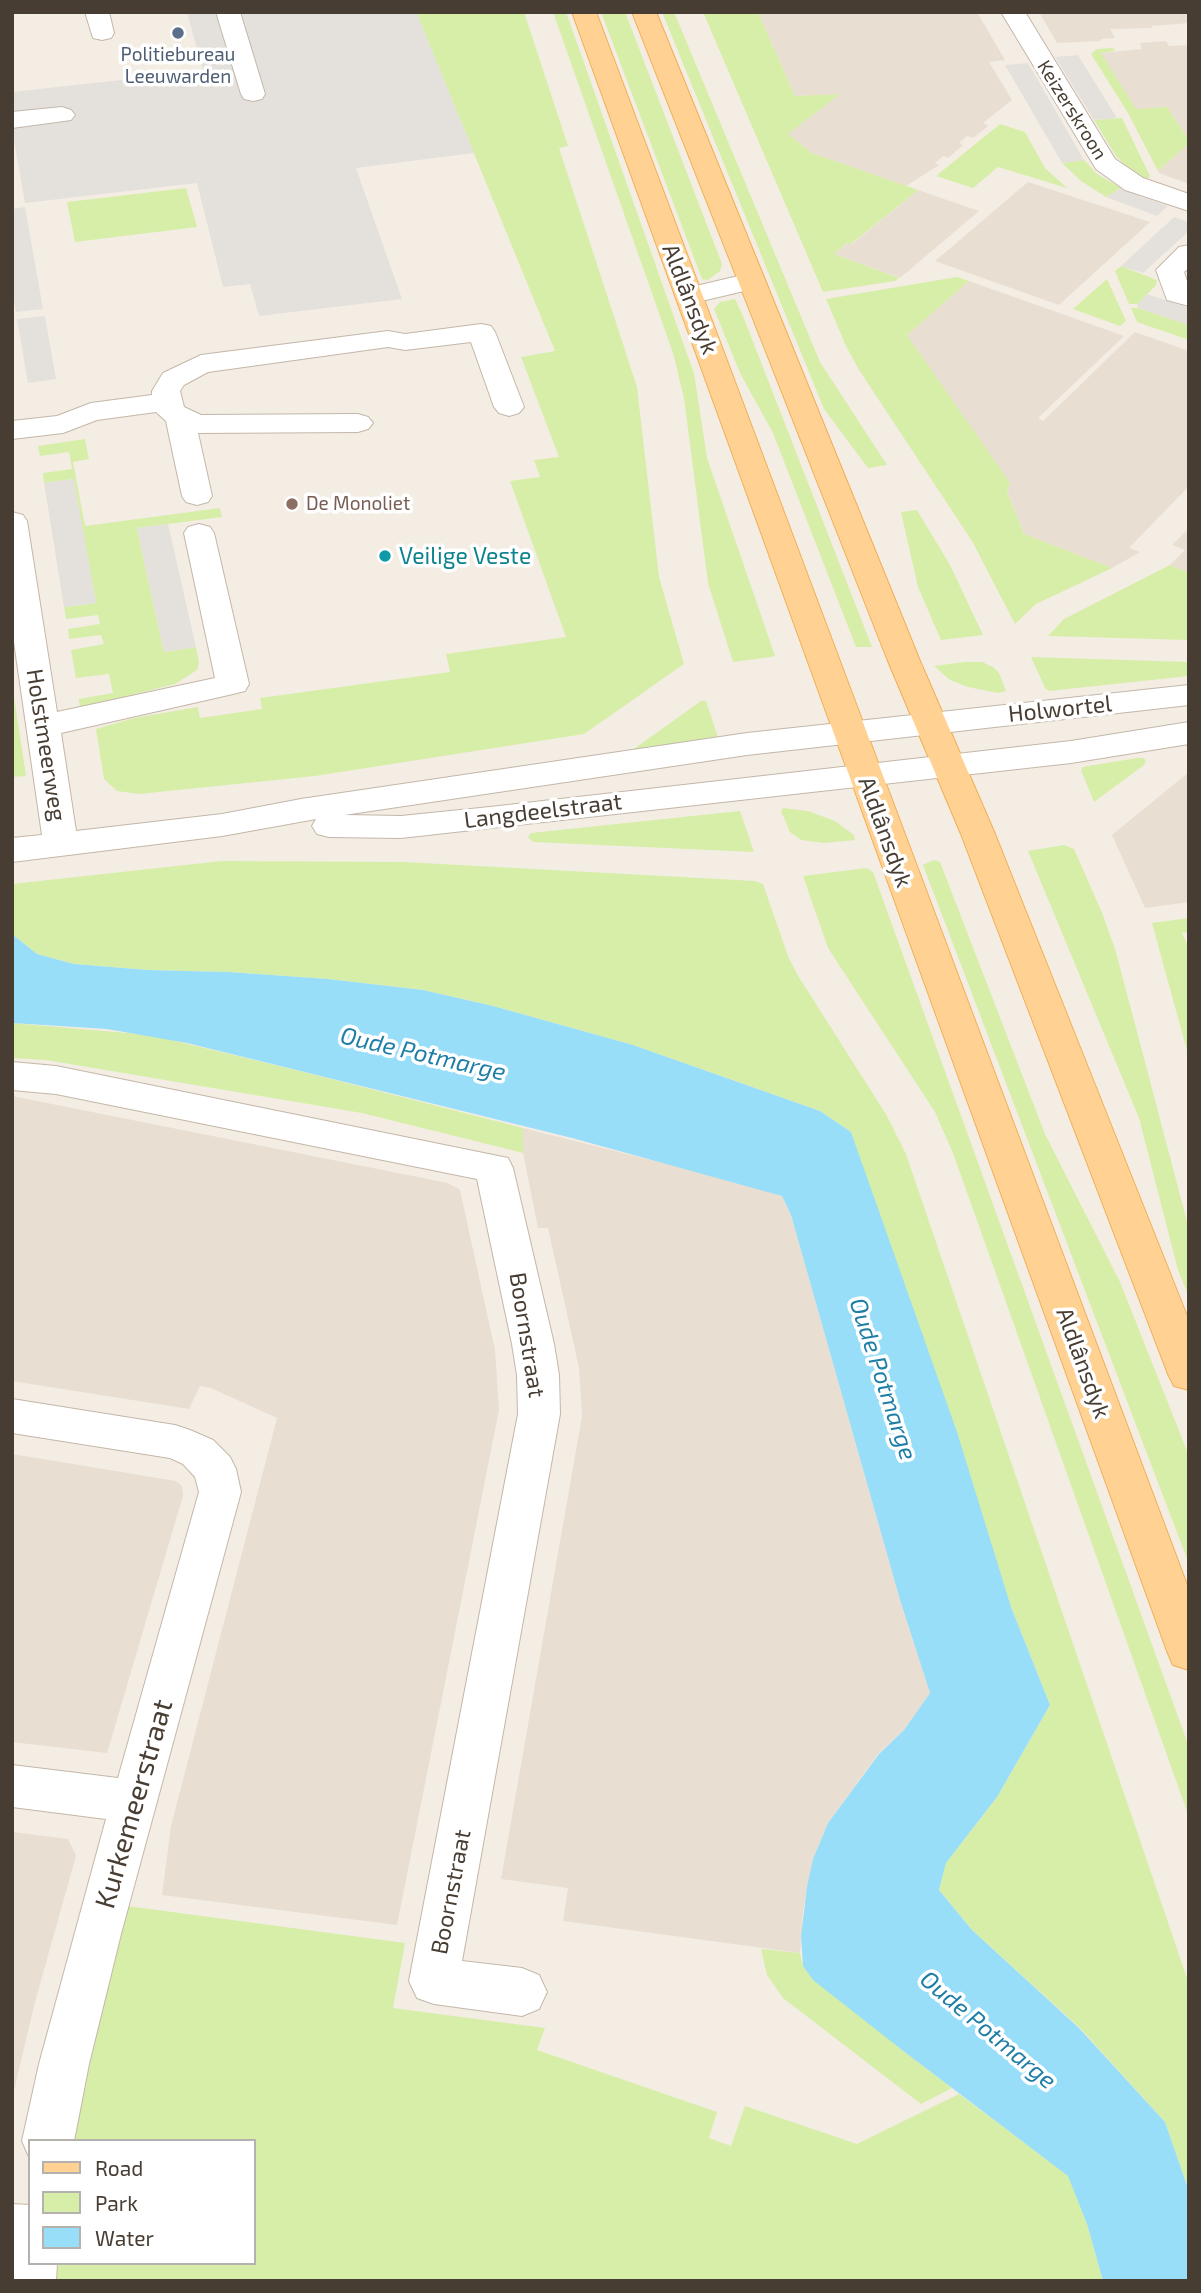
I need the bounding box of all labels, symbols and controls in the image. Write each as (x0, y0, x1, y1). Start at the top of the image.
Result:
marker: Politiebureau Leeuwarden (170, 25, 186, 41)
place label: Politiebureau Leeuwarden (121, 44, 235, 88)
street label: Keizerskroon (1032, 56, 1112, 164)
street label: Aldlânsdyk (656, 240, 724, 358)
place label: De Monoliet (306, 493, 410, 515)
marker: De Monoliet (284, 496, 300, 512)
place label: Veilige Veste (399, 542, 531, 570)
marker: Veilige Veste (377, 548, 393, 564)
street label: Holstmeerweg (20, 667, 72, 823)
street label: Holwortel (1007, 690, 1113, 728)
street label: Aldlânsdyk (852, 773, 918, 891)
street label: Langdeelstraat (462, 788, 624, 834)
water label: Oude Potmarge (338, 1021, 508, 1087)
street label: Boornstraat (503, 1270, 551, 1400)
water label: Oude Potmarge (843, 1294, 923, 1464)
street label: Aldlânsdyk (1050, 1304, 1116, 1422)
street label: Kurkemeerstraat (88, 1696, 180, 1912)
street label: Boornstraat (425, 1827, 477, 1957)
water label: Oude Potmarge (914, 1965, 1062, 2095)
legend (28, 2139, 256, 2265)
text: Road (95, 2155, 143, 2180)
text: Park (95, 2190, 138, 2215)
text: Water (95, 2225, 154, 2250)

